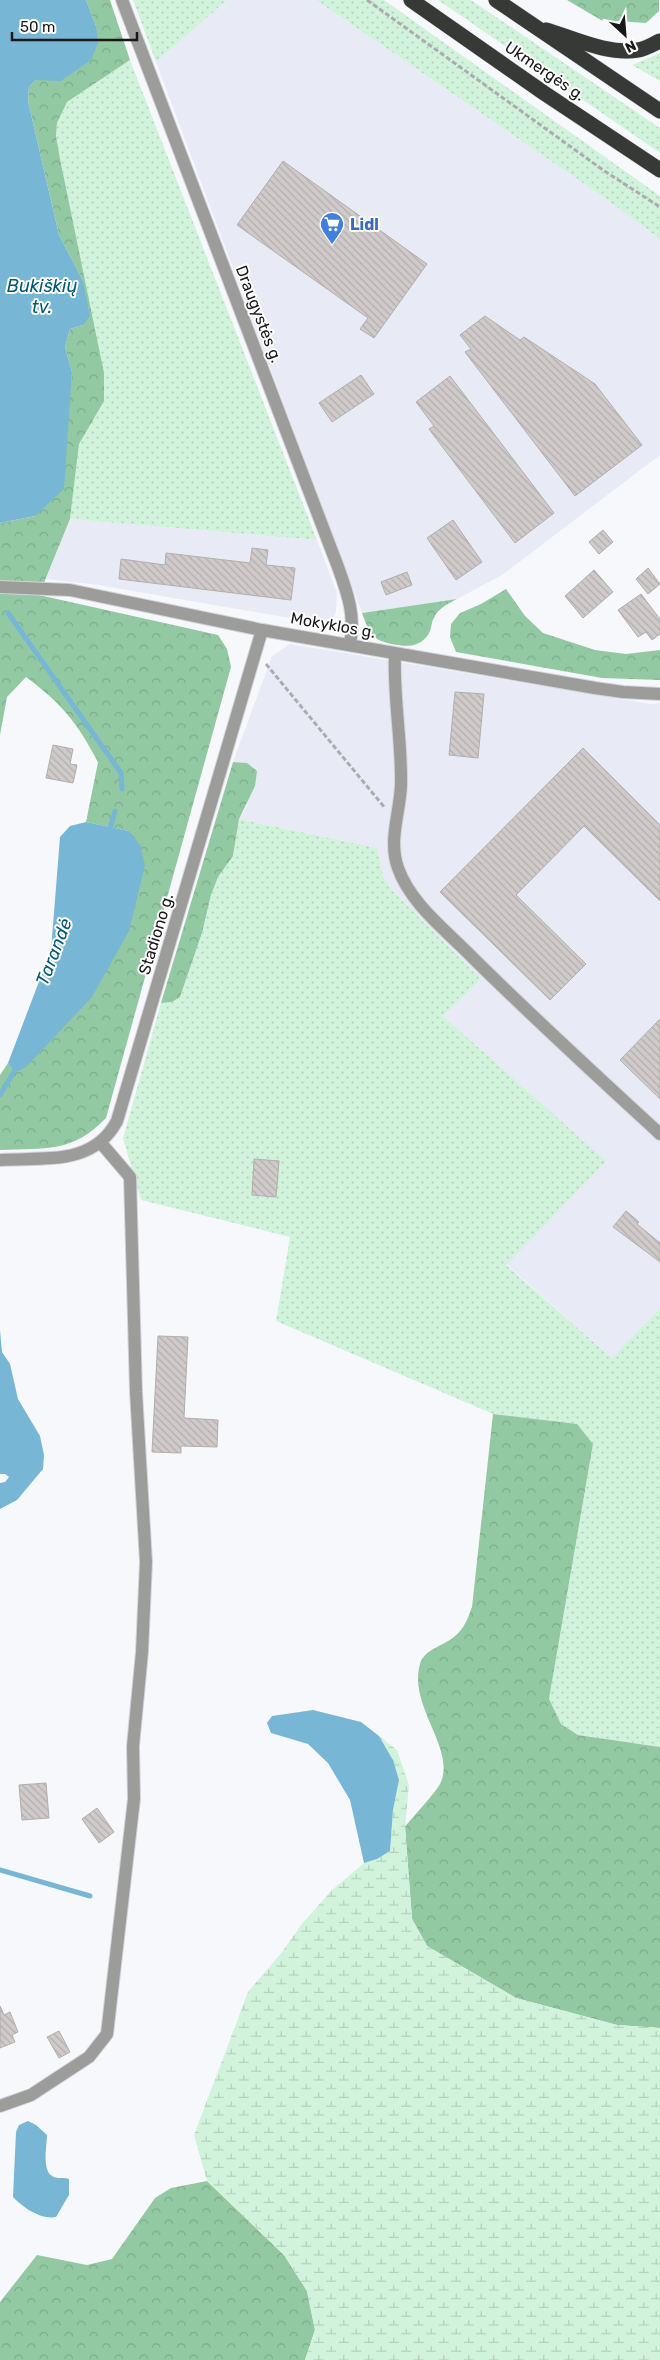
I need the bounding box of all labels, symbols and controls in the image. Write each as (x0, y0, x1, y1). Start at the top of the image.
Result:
scale bar (12, 10, 138, 42)
north arrow (600, 10, 650, 60)
text: 50 m (20, 18, 55, 36)
text: N (622, 36, 639, 56)
street label: Ukmergės g. (501, 37, 589, 105)
supermarket icon: Lidl (319, 211, 345, 245)
place label: Lidl (350, 215, 379, 234)
street label: Draugystės g. (232, 263, 286, 365)
water label: Bukiškių tv. (7, 275, 77, 318)
street label: Mokyklos g. (289, 608, 377, 642)
street label: Stadiono g. (135, 891, 177, 977)
water label: Tarandė (31, 915, 77, 989)

